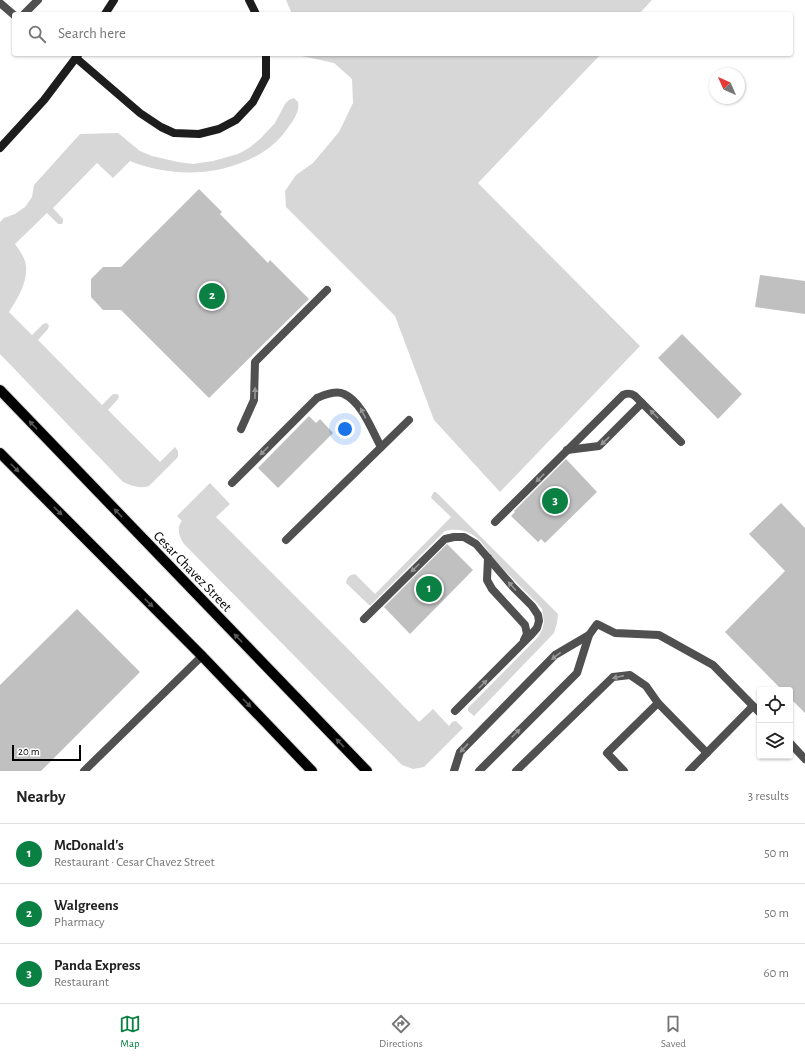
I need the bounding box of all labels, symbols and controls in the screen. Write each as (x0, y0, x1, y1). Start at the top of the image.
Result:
search box (12, 12, 793, 56)
icon: search (26, 23, 48, 45)
text: Search here (58, 26, 126, 41)
north arrow (709, 68, 745, 104)
pin: 2 (199, 281, 225, 311)
one-way arrow (251, 387, 258, 399)
one-way arrow (360, 407, 366, 419)
one-way arrow (649, 409, 658, 419)
your location (335, 419, 355, 439)
one-way arrow (28, 420, 38, 430)
one-way arrow (600, 436, 610, 445)
one-way arrow (259, 446, 269, 456)
one-way arrow (10, 463, 20, 473)
one-way arrow (535, 473, 545, 483)
pin: 3 (542, 486, 568, 516)
one-way arrow (53, 506, 63, 516)
one-way arrow (113, 508, 122, 518)
street label: Cesar Chavez Street (150, 529, 234, 615)
one-way arrow (410, 563, 420, 573)
pin: 1 (416, 574, 442, 604)
one-way arrow (508, 581, 517, 591)
one-way arrow (144, 598, 154, 608)
one-way arrow (233, 633, 243, 643)
one-way arrow (550, 652, 561, 660)
one-way arrow (612, 674, 624, 680)
one-way arrow (478, 679, 488, 689)
map controls (757, 687, 793, 759)
button: locate (757, 687, 793, 723)
one-way arrow (242, 698, 252, 708)
button: layers (757, 723, 793, 759)
one-way arrow (511, 728, 521, 738)
one-way arrow (335, 738, 345, 748)
scale bar (12, 743, 81, 762)
one-way arrow (460, 743, 469, 753)
text: 20 m (18, 746, 39, 757)
text: Nearby (16, 788, 66, 805)
text: 3 results (748, 790, 789, 803)
text: McDonald's (54, 838, 124, 853)
text: 1 (27, 847, 31, 860)
text: 50 m (764, 847, 789, 860)
text: Restaurant · Cesar Chavez Street (54, 856, 215, 869)
text: Walgreens (54, 898, 118, 913)
text: 2 (26, 907, 32, 920)
text: 50 m (764, 907, 789, 920)
text: Pharmacy (54, 916, 105, 929)
text: Panda Express (54, 958, 140, 973)
text: 3 (26, 967, 32, 980)
text: 60 m (763, 967, 789, 980)
text: Restaurant (54, 976, 109, 989)
tab: Map (119, 1013, 141, 1050)
tab: Directions (379, 1013, 423, 1050)
tab: Saved (661, 1013, 686, 1050)

